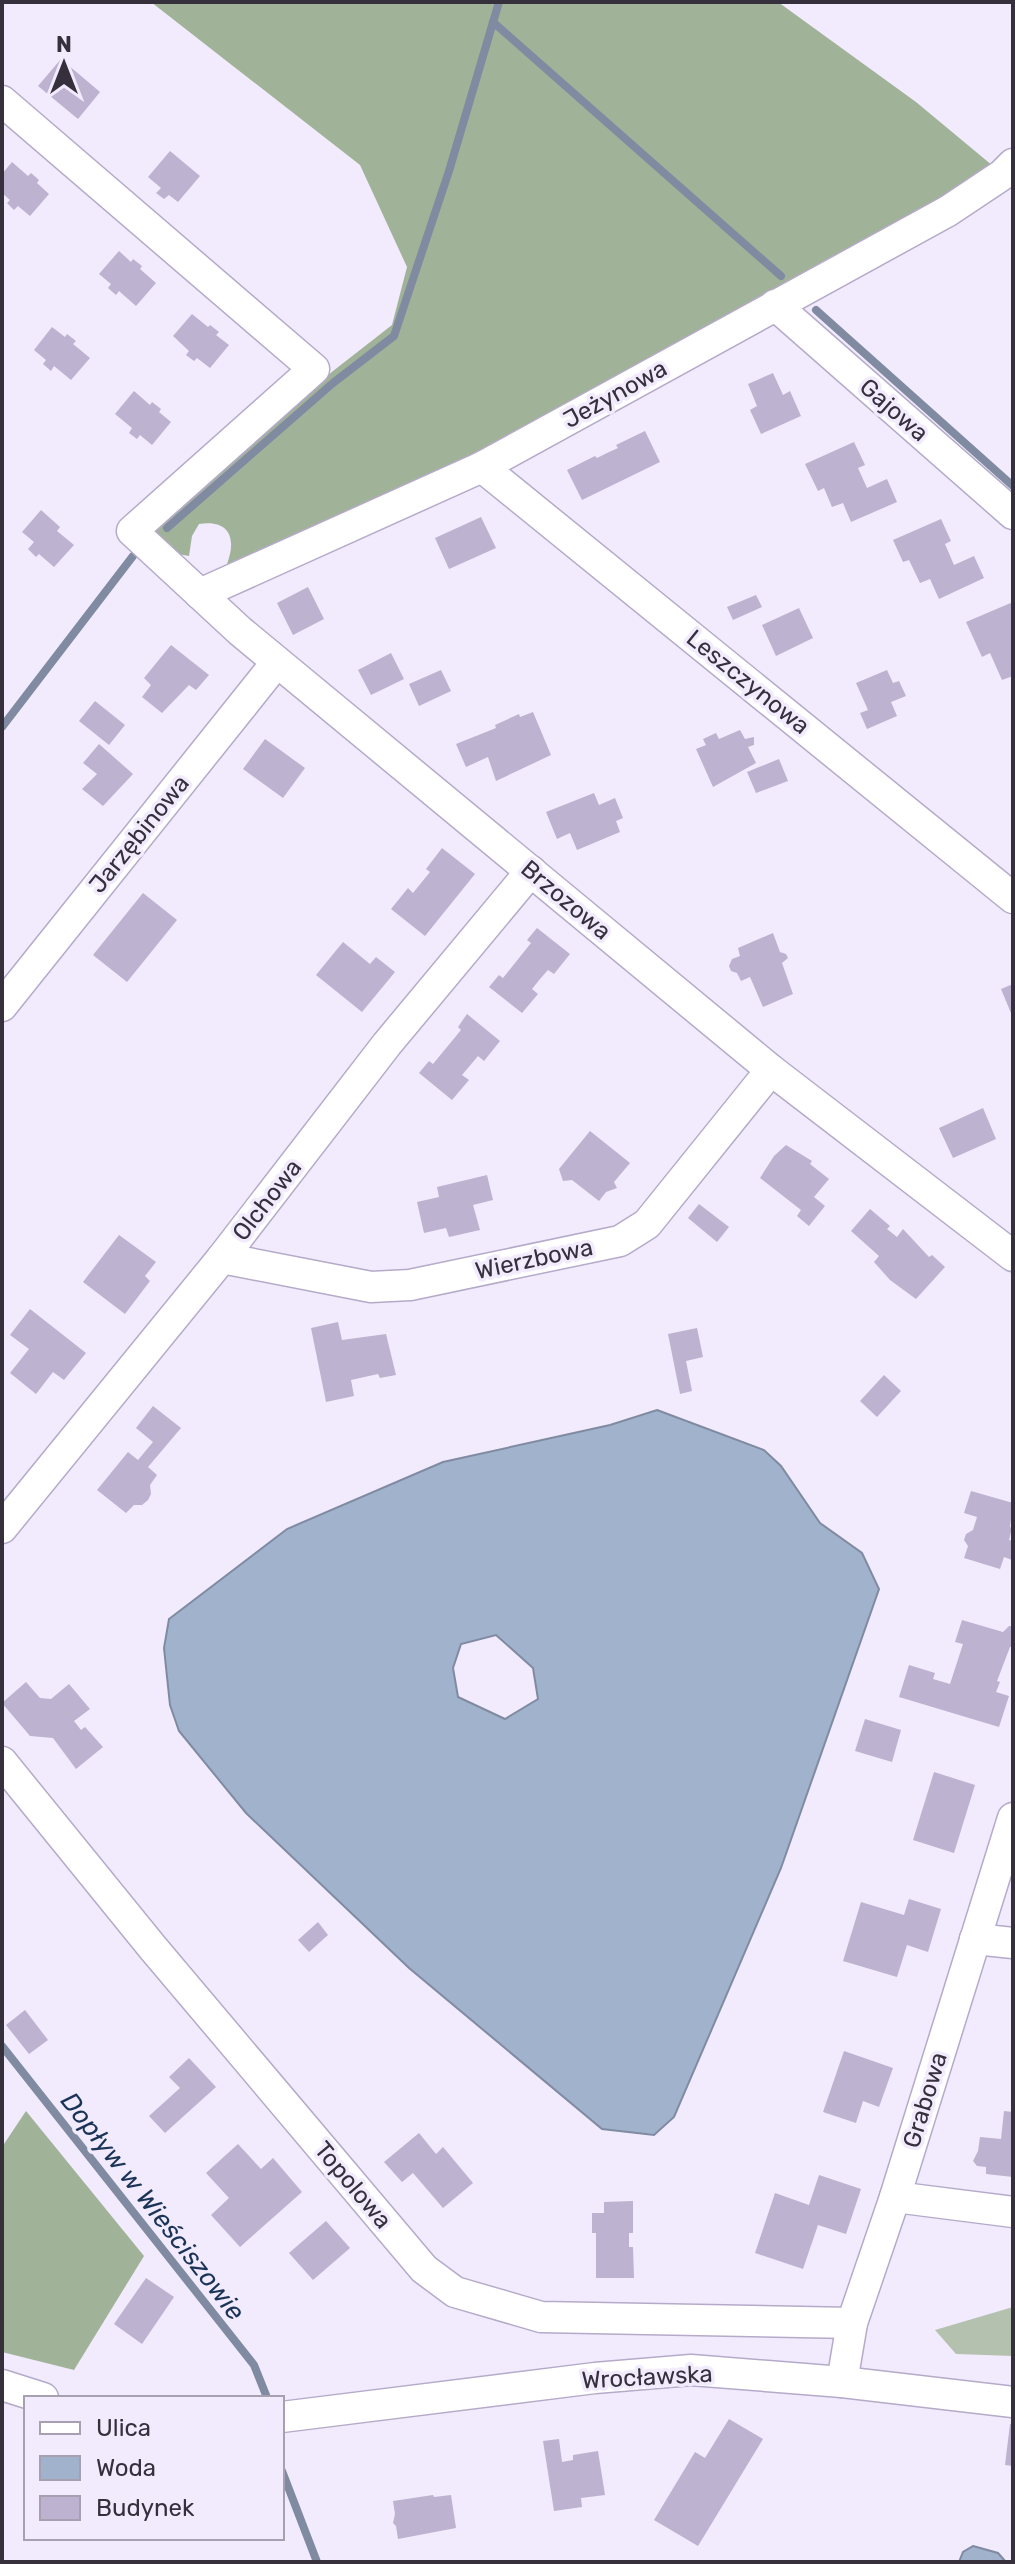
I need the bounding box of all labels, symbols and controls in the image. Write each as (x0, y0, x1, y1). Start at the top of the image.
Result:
north arrow (24, 24, 104, 104)
text: N (56, 31, 72, 58)
street label: Jeżynowa (558, 354, 672, 434)
street label: Gajowa (854, 373, 934, 447)
street label: Leszczynowa (681, 624, 815, 740)
street label: Jarzębinowa (83, 770, 195, 898)
street label: Brzozowa (515, 854, 617, 946)
street label: Olchowa (227, 1154, 307, 1246)
street label: Wierzbowa (473, 1233, 595, 1285)
street label: Grabowa (897, 2049, 953, 2151)
water label: Dopływ w Wieściszowie (54, 2086, 251, 2327)
street label: Topolowa (309, 2136, 397, 2234)
street label: Wrocławska (581, 2360, 713, 2394)
legend (24, 2396, 284, 2540)
text: Ulica (96, 2414, 151, 2442)
text: Woda (96, 2454, 156, 2482)
text: Budynek (96, 2494, 195, 2522)

